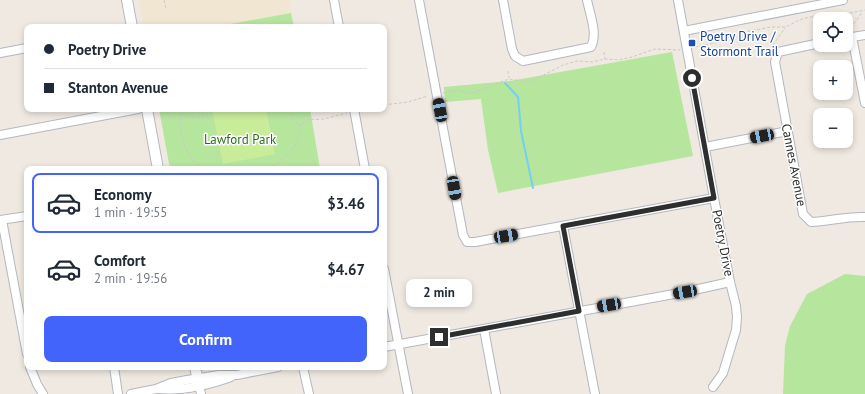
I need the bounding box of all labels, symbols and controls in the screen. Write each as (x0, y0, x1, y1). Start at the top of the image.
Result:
map controls (813, 12, 853, 148)
button: locate (813, 12, 853, 52)
place label: Poetry Drive / Stormont Trail (700, 28, 779, 60)
marker: Poetry Drive / Stormont Trail (687, 38, 697, 48)
text: Poetry Drive (68, 40, 146, 59)
button: + (813, 60, 853, 100)
route start (683, 69, 701, 87)
text: Stanton Avenue (68, 78, 168, 97)
car (432, 97, 448, 123)
button: − (813, 108, 853, 148)
street label: Cannes Avenue (778, 122, 810, 208)
car (749, 128, 775, 144)
park label: Lawford Park (204, 131, 277, 148)
car (446, 175, 462, 201)
icon: car (46, 185, 82, 221)
text: Economy (94, 185, 152, 204)
text: $3.46 (327, 194, 365, 213)
text: 1 min · 19:55 (94, 204, 167, 221)
street label: Poetry Drive (708, 208, 738, 278)
car (493, 228, 519, 244)
icon: car (46, 251, 82, 287)
text: Comfort (94, 251, 146, 270)
text: $4.67 (327, 260, 365, 279)
text: 2 min · 19:56 (94, 270, 167, 287)
callout: 2 min (406, 279, 472, 307)
text: 2 min (423, 284, 455, 301)
car (672, 284, 698, 300)
car (596, 297, 622, 313)
button: Confirm (44, 316, 367, 362)
route end (430, 328, 448, 346)

